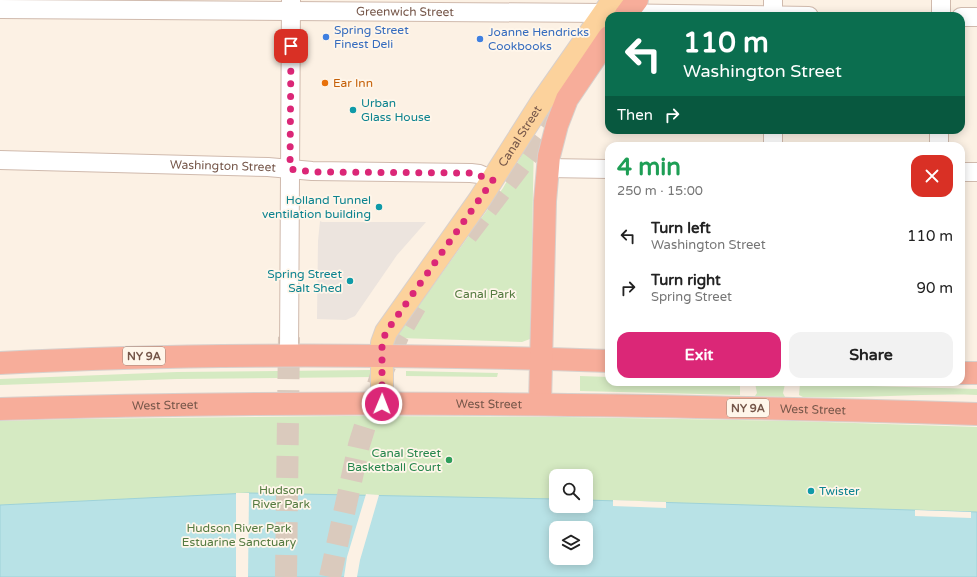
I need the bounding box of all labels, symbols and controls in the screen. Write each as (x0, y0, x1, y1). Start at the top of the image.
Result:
street label: Greenwich Street (356, 4, 454, 19)
place label: Spring Street Finest Deli (334, 23, 409, 51)
place label: Joanne Hendricks Cookbooks (488, 25, 589, 53)
text: 110 m (683, 26, 769, 60)
icon: left (617, 28, 669, 80)
pin (274, 29, 308, 63)
marker: Spring Street Finest Deli (321, 32, 331, 42)
marker: Joanne Hendricks Cookbooks (475, 34, 485, 44)
icon: arrive (280, 35, 302, 57)
text: Washington Street (683, 60, 842, 82)
place label: Ear Inn (333, 76, 373, 90)
marker: Ear Inn (320, 78, 330, 88)
place label: Urban Glass House (361, 96, 431, 124)
street label: Canal Street (495, 103, 545, 169)
icon: right (661, 104, 683, 126)
marker: Urban Glass House (348, 105, 358, 115)
text: Then (617, 106, 653, 124)
text: 4 min (617, 153, 681, 182)
button: close (911, 155, 953, 197)
street label: Washington Street (170, 157, 277, 175)
text: 250 m · 15:00 (617, 183, 703, 199)
place label: Holland Tunnel ventilation building (262, 193, 371, 221)
marker: Holland Tunnel ventilation building (374, 202, 384, 212)
text: Turn left (651, 219, 711, 237)
icon: left (617, 225, 639, 247)
text: 110 m (907, 227, 953, 245)
text: Washington Street (651, 237, 766, 253)
place label: Spring Street Salt Shed (267, 267, 342, 295)
text: Turn right (651, 271, 721, 289)
marker: Spring Street Salt Shed (345, 276, 355, 286)
icon: right (617, 277, 639, 299)
text: 90 m (916, 279, 953, 297)
park label: Canal Park (455, 287, 516, 301)
text: Spring Street (651, 289, 732, 305)
button: Exit (617, 332, 781, 378)
button: Share (789, 332, 953, 378)
road number: NY 9A (123, 347, 165, 365)
position arrow (361, 383, 403, 425)
street label: West Street (456, 397, 523, 411)
street label: West Street (132, 398, 199, 413)
road number: NY 9A (727, 399, 769, 417)
street label: West Street (780, 402, 847, 417)
place label: Canal Street Basketball Court (347, 446, 441, 474)
marker: Canal Street Basketball Court (444, 455, 454, 465)
map controls (549, 469, 593, 565)
button: search (549, 469, 593, 513)
park label: Hudson River Park (252, 483, 310, 511)
place label: Twister (819, 484, 860, 498)
marker: Twister (806, 486, 816, 496)
park label: Hudson River Park Estuarine Sanctuary (182, 521, 297, 549)
button: layers (549, 521, 593, 565)

